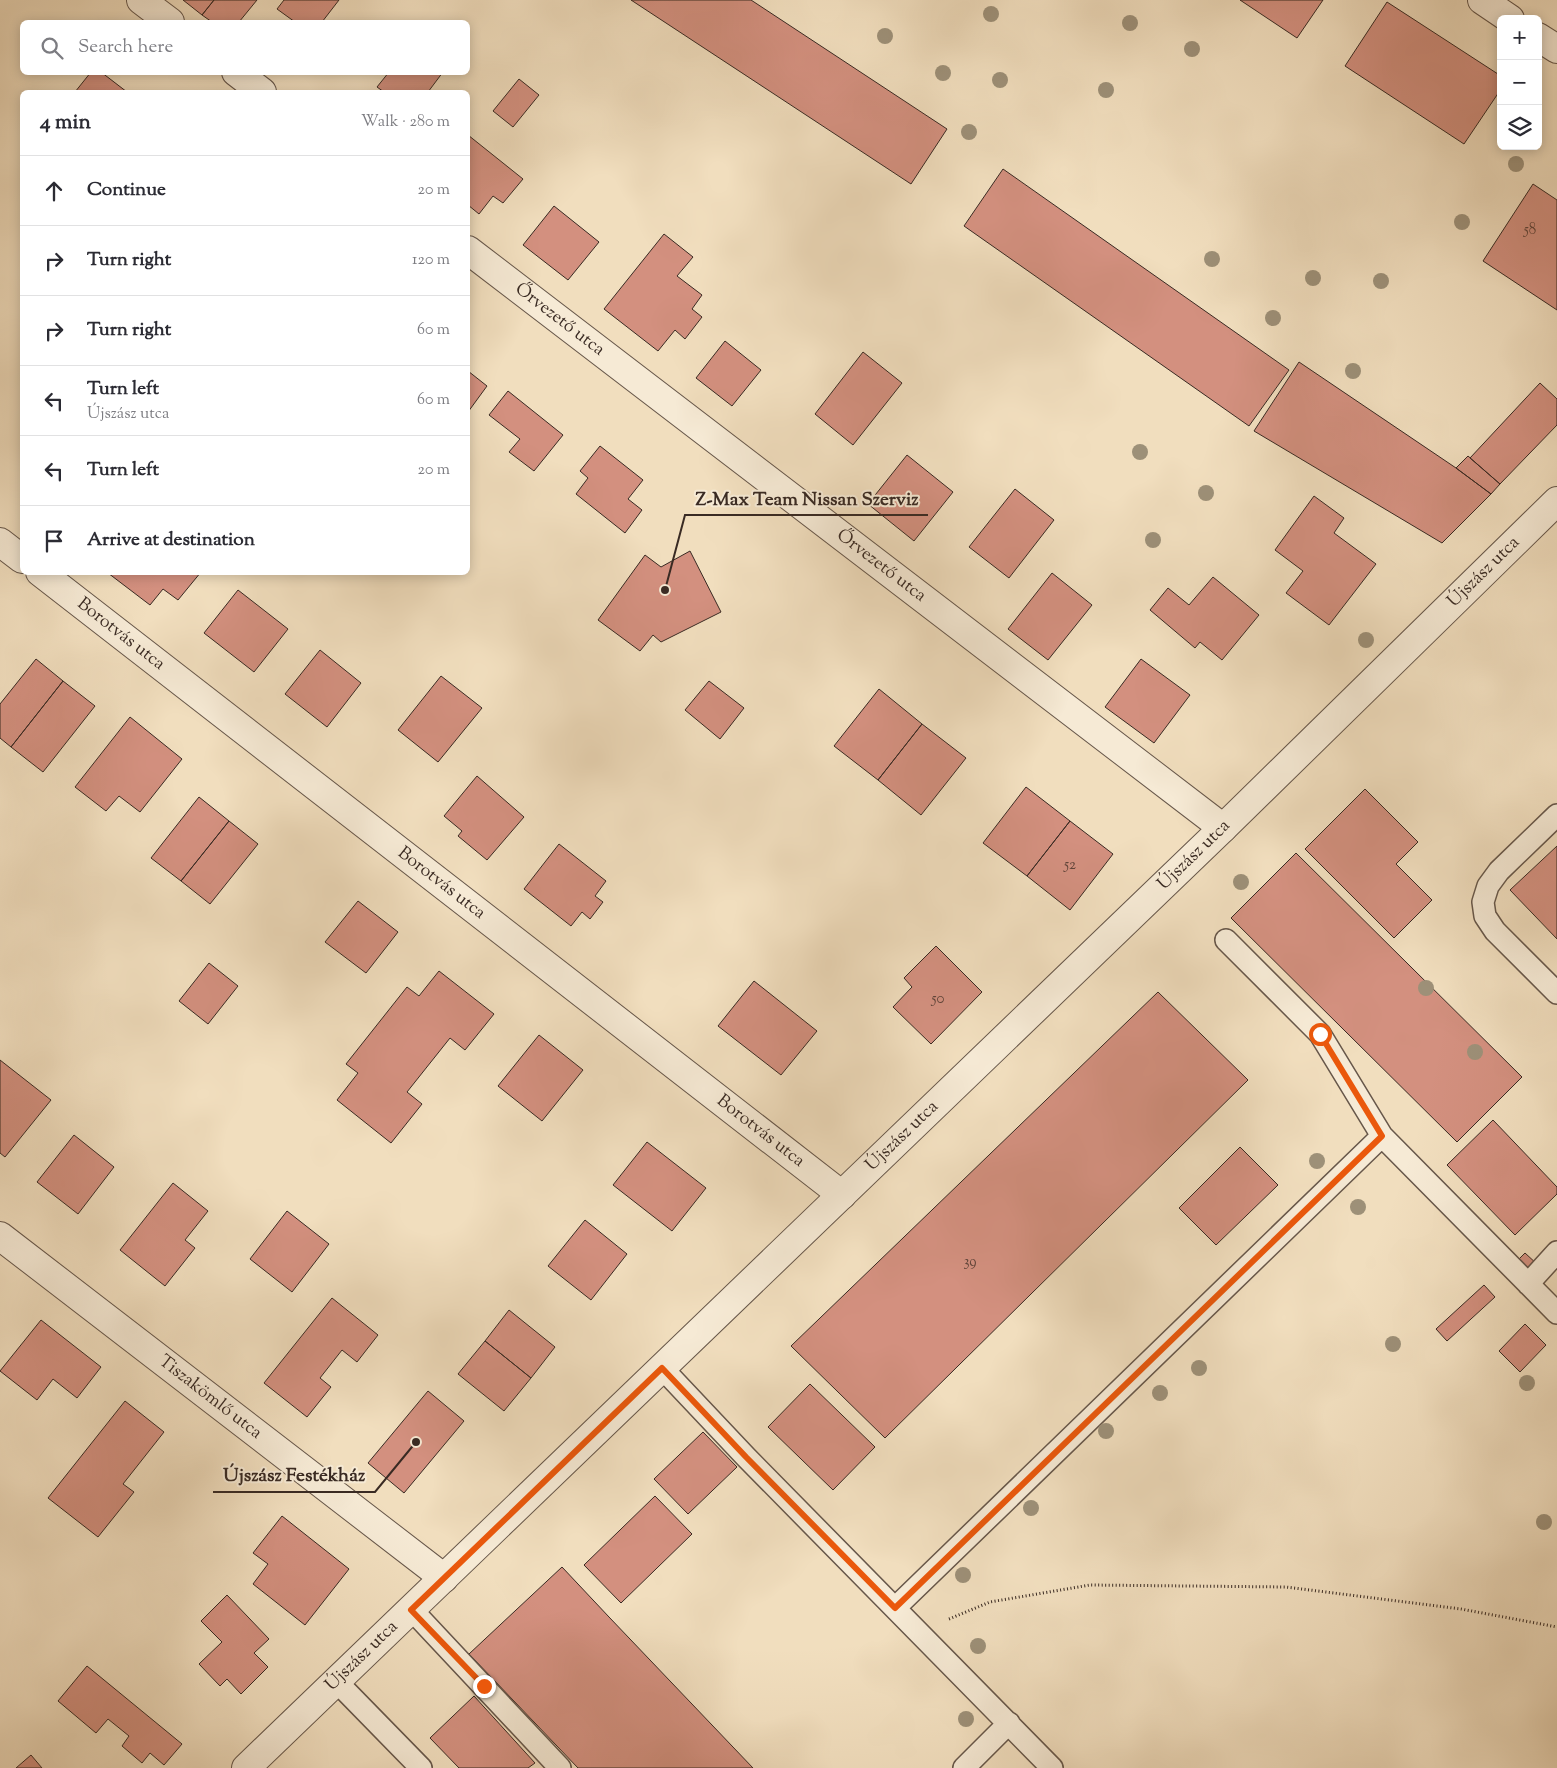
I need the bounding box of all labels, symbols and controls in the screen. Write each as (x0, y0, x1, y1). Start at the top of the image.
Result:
map controls (1497, 15, 1542, 150)
button: + (1497, 15, 1542, 60)
search box (20, 20, 470, 75)
icon: search (38, 34, 66, 62)
text: Search here (78, 34, 173, 61)
button: − (1497, 60, 1542, 105)
button: layers (1497, 105, 1542, 150)
text: 4 min (40, 108, 91, 138)
text: Walk · 280 m (361, 111, 450, 134)
icon: ahead (40, 177, 68, 205)
text: Continue (87, 177, 166, 204)
text: 20 m (417, 179, 450, 202)
house number: 58 (1523, 220, 1536, 241)
icon: right (40, 247, 68, 275)
text: Turn right (87, 247, 171, 274)
text: 120 m (412, 249, 450, 272)
street label: Őrvezető utca (509, 276, 610, 363)
icon: right (40, 317, 68, 345)
text: Turn right (87, 317, 171, 344)
text: 60 m (417, 319, 450, 342)
text: Turn left (87, 376, 159, 403)
icon: left (40, 387, 68, 415)
text: 60 m (417, 389, 450, 412)
text: Újszász utca (87, 403, 169, 426)
icon: left (40, 457, 68, 485)
text: Turn left (87, 457, 159, 484)
text: 20 m (417, 459, 450, 482)
callout: Z-Max Team Nissan Szerviz (685, 481, 928, 515)
text: Z-Max Team Nissan Szerviz (695, 487, 919, 514)
street label: Őrvezető utca (830, 522, 931, 609)
icon: arrive (40, 527, 68, 555)
text: Arrive at destination (87, 527, 255, 554)
street label: Újszász utca (1441, 531, 1526, 614)
street label: Borotvás utca (71, 592, 170, 677)
street label: Újszász utca (1151, 814, 1237, 897)
street label: Borotvás utca (392, 841, 491, 926)
house number: 52 (1063, 855, 1076, 876)
house number: 50 (930, 989, 945, 1010)
route start (1309, 1023, 1332, 1046)
street label: Borotvás utca (711, 1089, 810, 1174)
street label: Újszász utca (859, 1095, 945, 1178)
house number: 39 (963, 1252, 977, 1273)
street label: Tiszakömlő utca (153, 1349, 267, 1446)
callout: Újszász Festékház (213, 1458, 375, 1492)
text: Újszász Festékház (223, 1463, 365, 1490)
street label: Újszász utca (319, 1615, 404, 1698)
route end (473, 1675, 496, 1698)

